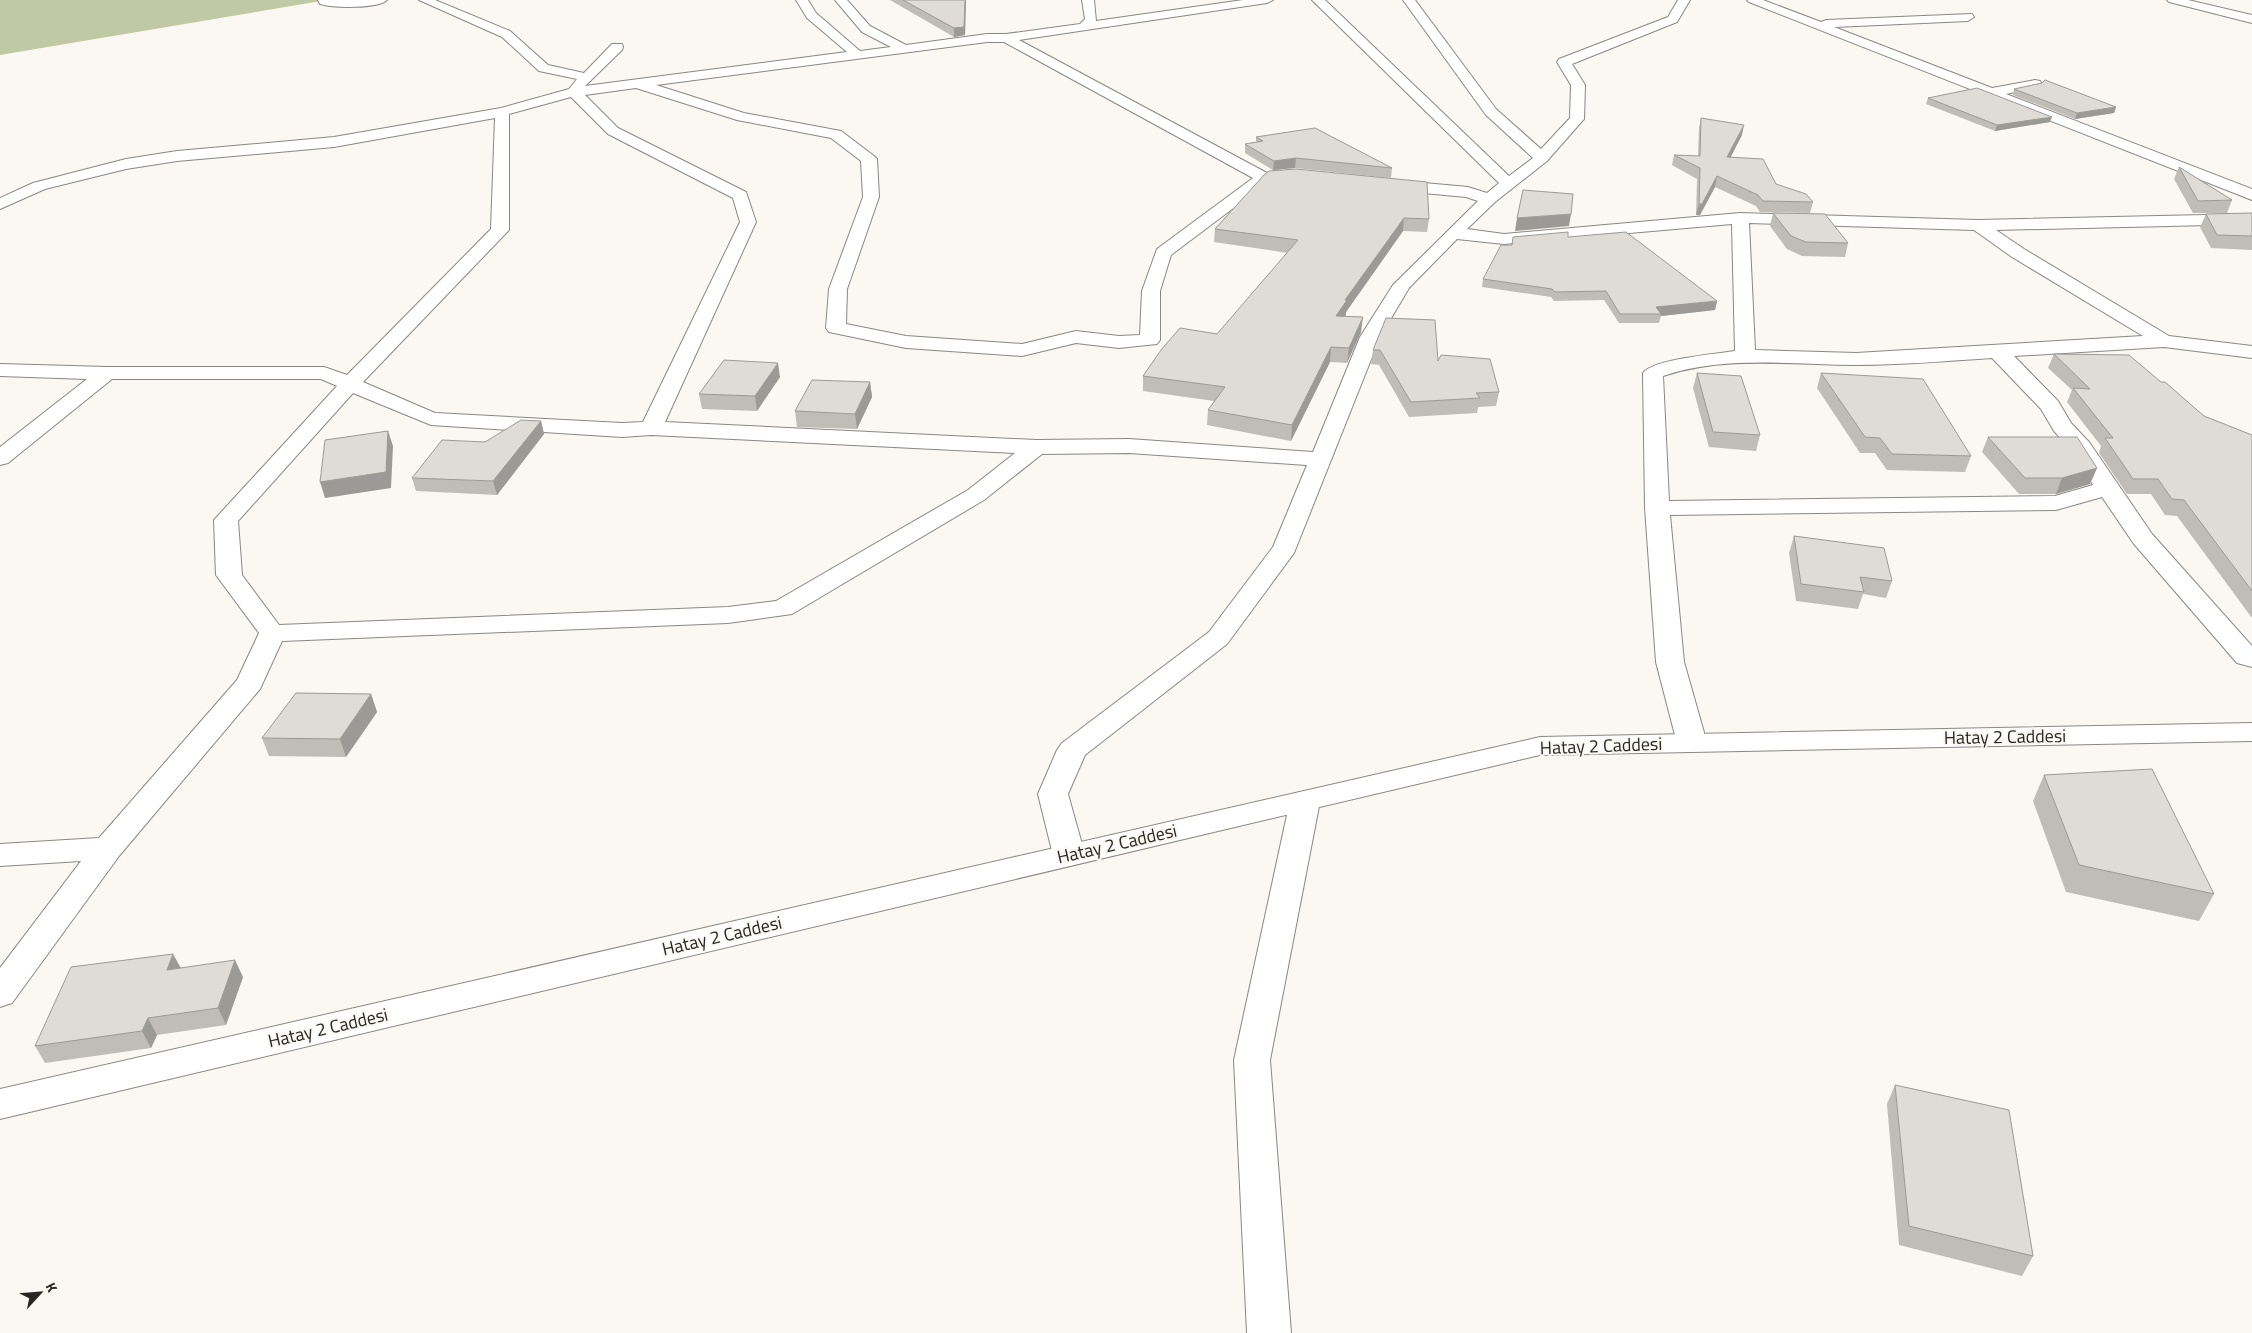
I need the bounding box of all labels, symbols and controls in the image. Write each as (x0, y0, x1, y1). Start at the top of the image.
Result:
street label: Hatay 2 Caddesi (1944, 722, 2066, 751)
street label: Hatay 2 Caddesi (1539, 730, 1663, 761)
street label: Hatay 2 Caddesi (1054, 817, 1180, 870)
street label: Hatay 2 Caddesi (659, 909, 785, 962)
street label: Hatay 2 Caddesi (265, 1001, 391, 1054)
north arrow (15, 1268, 65, 1318)
text: K (41, 1279, 64, 1296)

